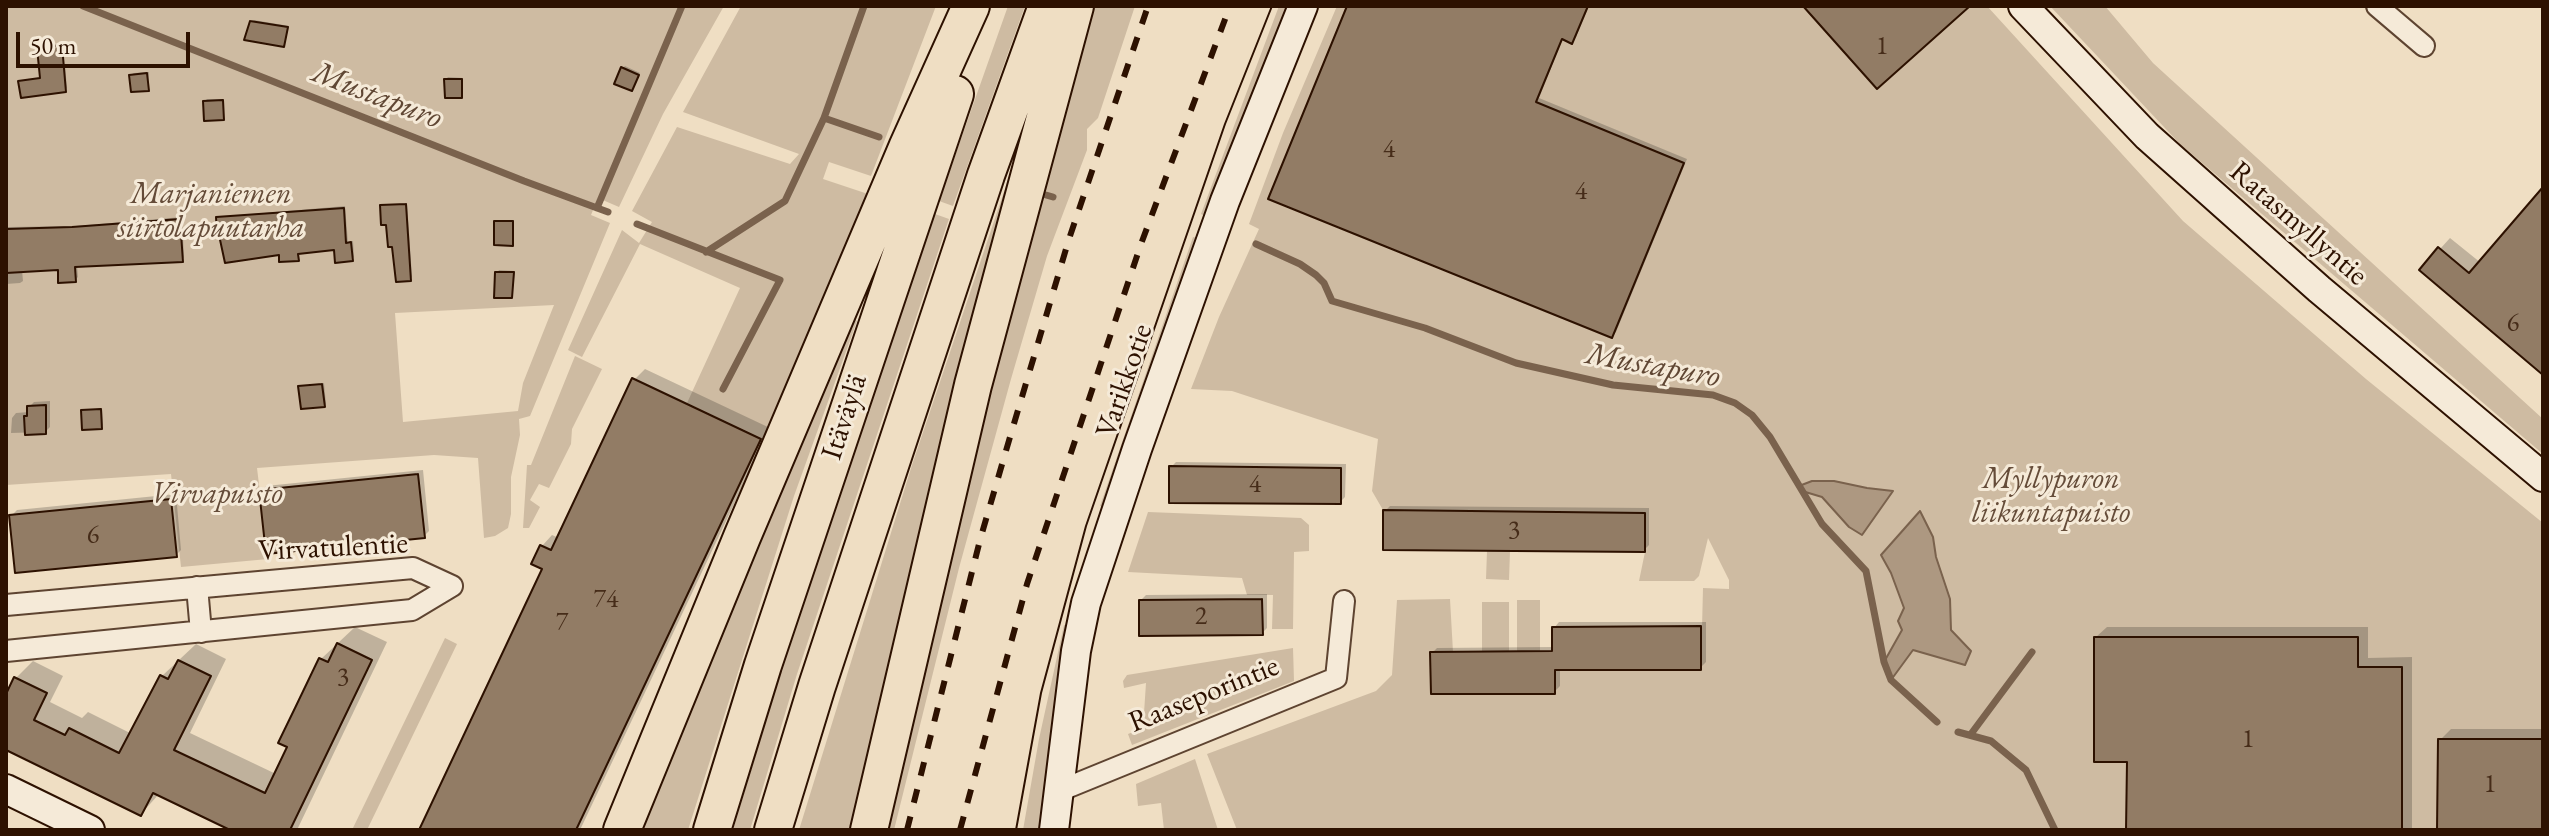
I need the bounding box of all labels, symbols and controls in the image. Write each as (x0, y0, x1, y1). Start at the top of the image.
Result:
scale bar (20, 16, 194, 66)
text: 50 m (30, 30, 77, 61)
house number: 1 (1876, 31, 1888, 63)
water label: Mustapuro (307, 54, 447, 138)
house number: 4 (1383, 134, 1395, 166)
street label: Ratasmyllyntie (2221, 154, 2375, 294)
house number: 4 (1575, 176, 1587, 208)
park label: Marjaniemen siirtolapuutarha (118, 177, 304, 248)
house number: 6 (2507, 308, 2519, 340)
street label: Varikkotie (1089, 319, 1161, 443)
water label: Mustapuro (1583, 335, 1723, 397)
street label: Itäväylä (814, 370, 876, 464)
park label: Myllypuron liikuntapuisto (1972, 462, 2130, 532)
house number: 4 (1249, 469, 1261, 501)
park label: Virvapuisto (151, 477, 283, 513)
house number: 3 (1508, 515, 1520, 547)
house number: 6 (87, 520, 99, 552)
street label: Virvatulentie (257, 526, 409, 570)
house number: 74 (594, 584, 618, 616)
house number: 2 (1195, 601, 1207, 633)
house number: 7 (556, 607, 568, 639)
street label: Raaseporintie (1124, 649, 1284, 741)
house number: 3 (337, 662, 349, 694)
house number: 1 (2242, 724, 2254, 756)
house number: 1 (2484, 769, 2496, 801)

